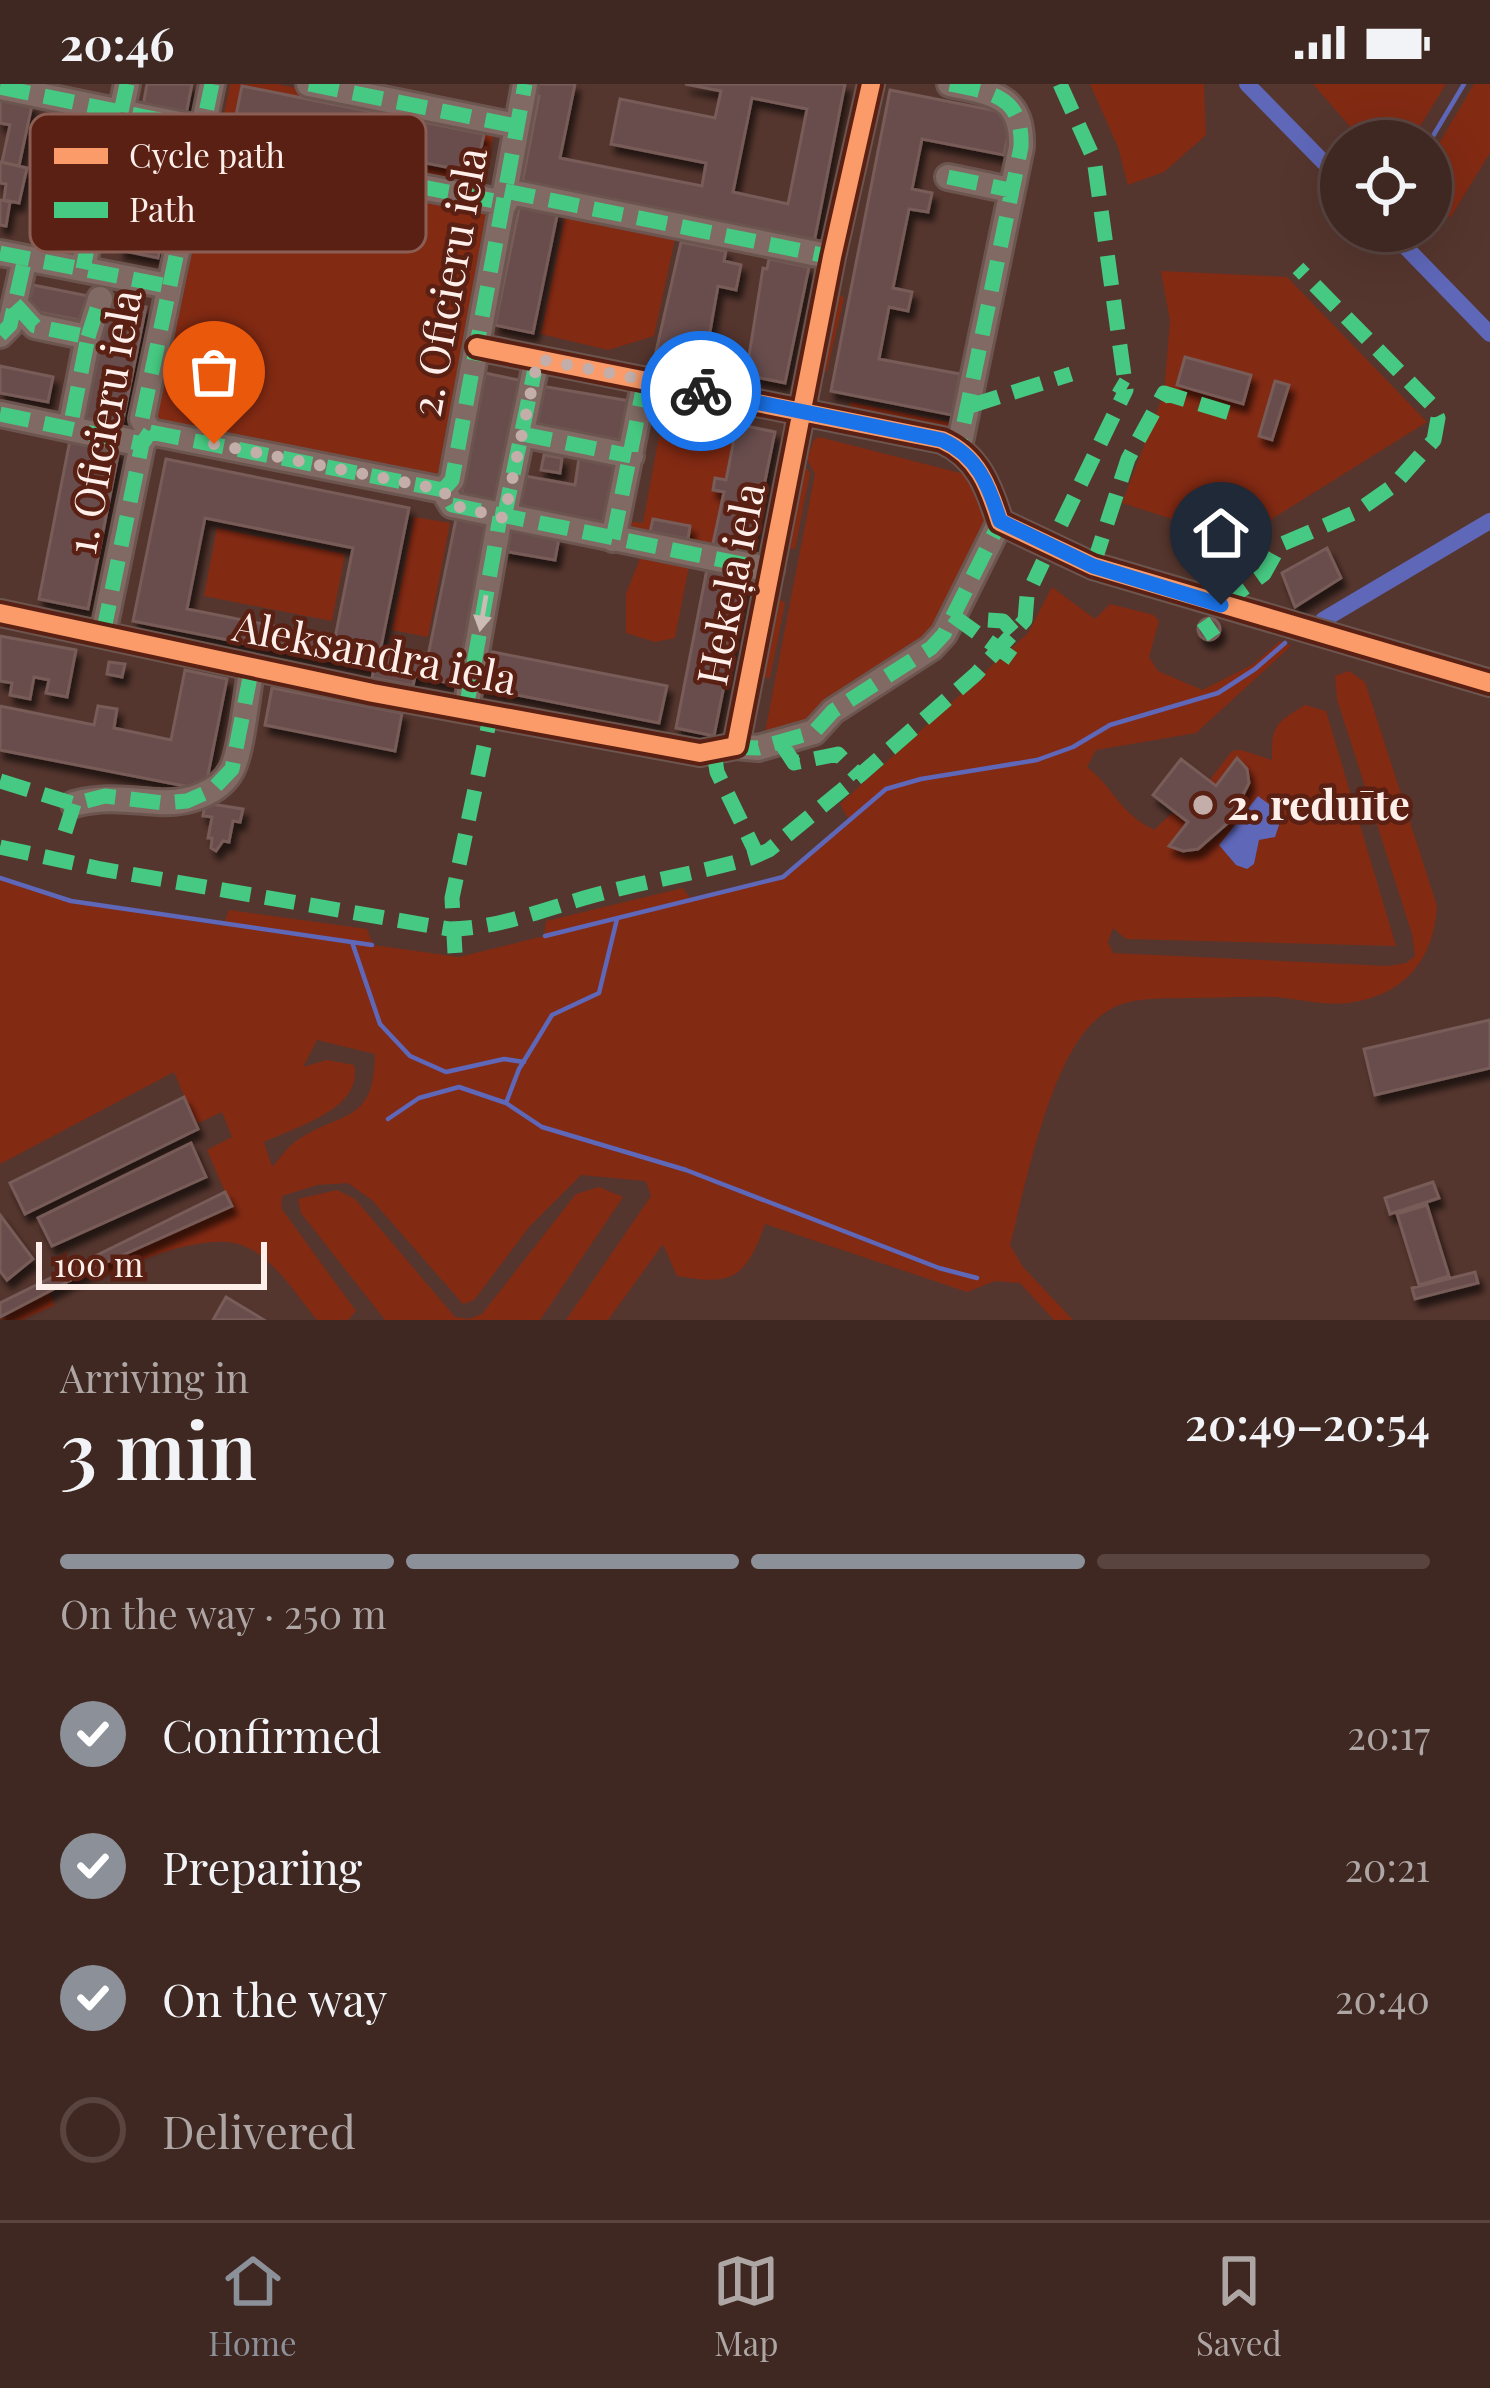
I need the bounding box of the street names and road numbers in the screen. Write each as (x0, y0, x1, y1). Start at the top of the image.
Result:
street label: 2. Oficieru iela (396, 143, 498, 420)
street label: 1. Oficieru iela (51, 285, 153, 558)
street label: Hekeļa iela (682, 478, 776, 690)
street label: Aleksandra iela (228, 596, 522, 706)

